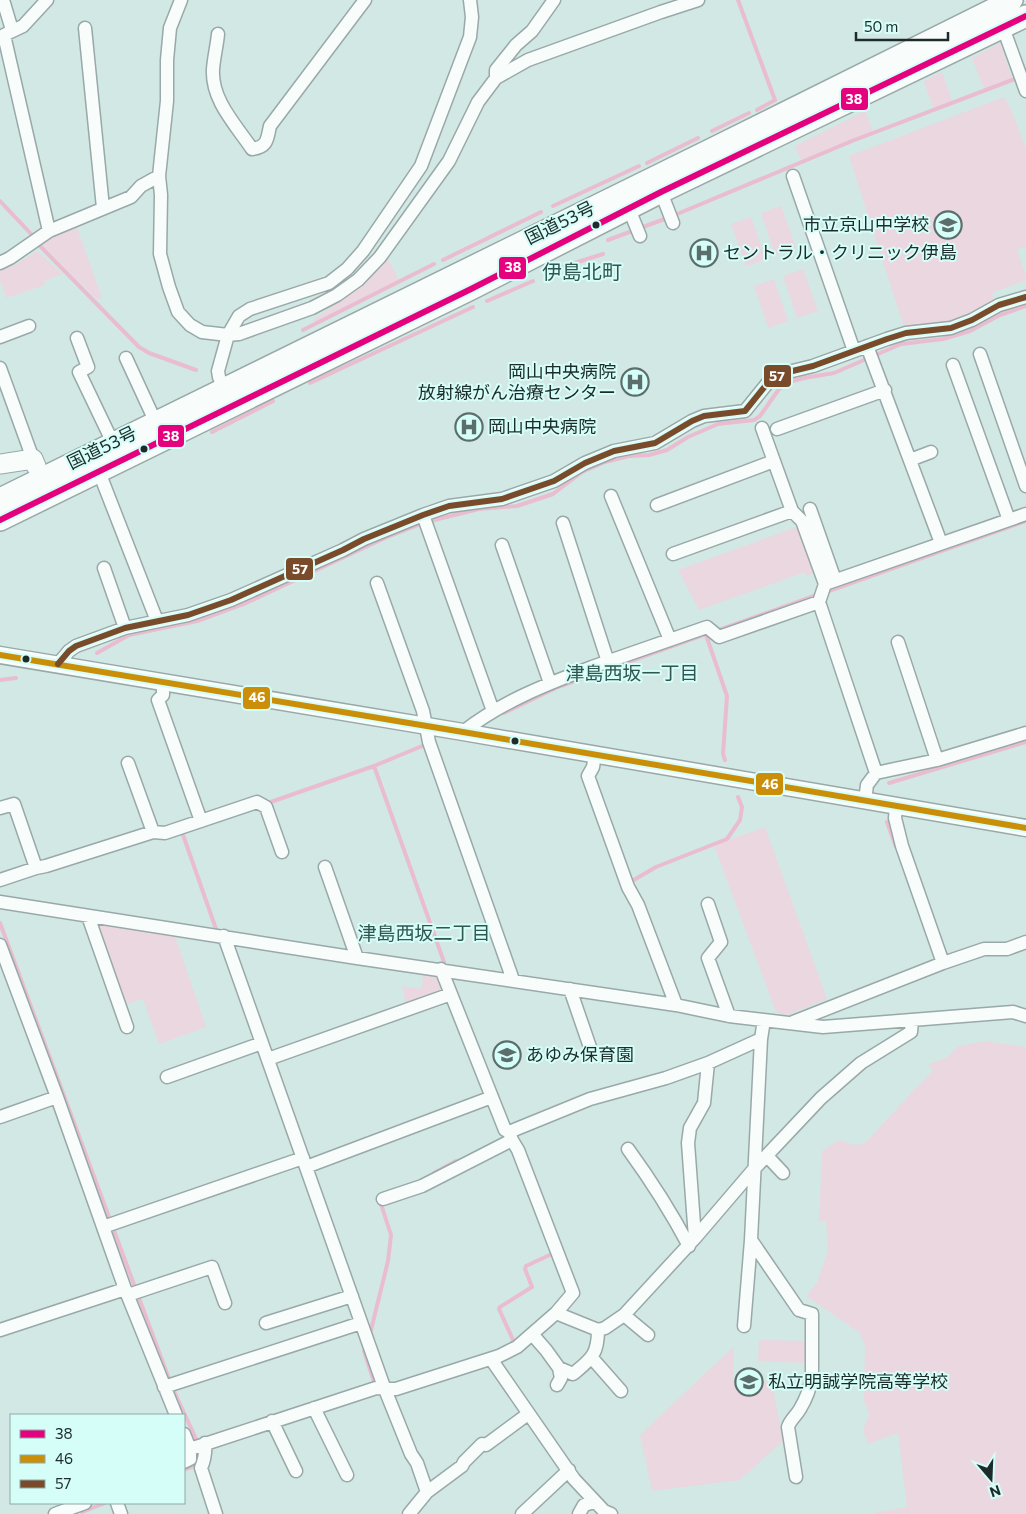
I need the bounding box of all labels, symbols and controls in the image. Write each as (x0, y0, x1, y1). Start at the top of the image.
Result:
scale bar (856, 10, 948, 42)
text: 50 m (864, 17, 898, 35)
line badge: 38 (840, 87, 869, 111)
text: 38 (846, 90, 863, 107)
street label: 国道53号 (521, 196, 598, 248)
school or university icon: 市立京山中学校 (933, 210, 963, 240)
place label: 市立京山中学校 (803, 213, 929, 235)
unlabelled marker (591, 220, 601, 230)
hospital icon: セントラル・クリニック伊島 (689, 238, 719, 268)
place label: セントラル・クリニック伊島 (723, 241, 957, 263)
line badge: 38 (498, 256, 527, 280)
text: 38 (505, 258, 522, 275)
district label: 伊島北町 (542, 259, 622, 283)
place label: 岡山中央病院 放射線がん治療センター (418, 360, 616, 403)
line badge: 57 (763, 364, 792, 388)
hospital icon: 岡山中央病院 放射線がん治療センター (620, 367, 650, 397)
text: 57 (769, 367, 785, 384)
hospital icon: 岡山中央病院 (454, 412, 484, 442)
place label: 岡山中央病院 (488, 415, 596, 437)
street label: 国道53号 (63, 421, 140, 473)
line badge: 38 (157, 424, 185, 448)
text: 38 (163, 427, 180, 444)
unlabelled marker (139, 444, 149, 454)
line badge: 57 (285, 557, 314, 581)
text: 57 (292, 560, 308, 577)
unlabelled marker (21, 654, 31, 664)
district label: 津島西坂一丁目 (565, 661, 699, 684)
line badge: 46 (242, 686, 271, 710)
text: 46 (248, 688, 266, 705)
unlabelled marker (510, 736, 520, 746)
line badge: 46 (755, 772, 784, 796)
text: 46 (761, 775, 779, 792)
district label: 津島西坂二丁目 (357, 921, 491, 944)
school or university icon: あゆみ保育園 (492, 1040, 522, 1070)
place label: あゆみ保育園 (526, 1043, 634, 1065)
school or university icon: 私立明誠学院高等学校 (734, 1367, 764, 1397)
place label: 私立明誠学院高等学校 (768, 1370, 948, 1392)
legend (10, 1414, 185, 1504)
text: 38 (55, 1424, 73, 1442)
text: 46 (55, 1449, 73, 1467)
north arrow (966, 1454, 1016, 1504)
text: 57 (55, 1474, 72, 1492)
text: N (988, 1482, 1003, 1502)

